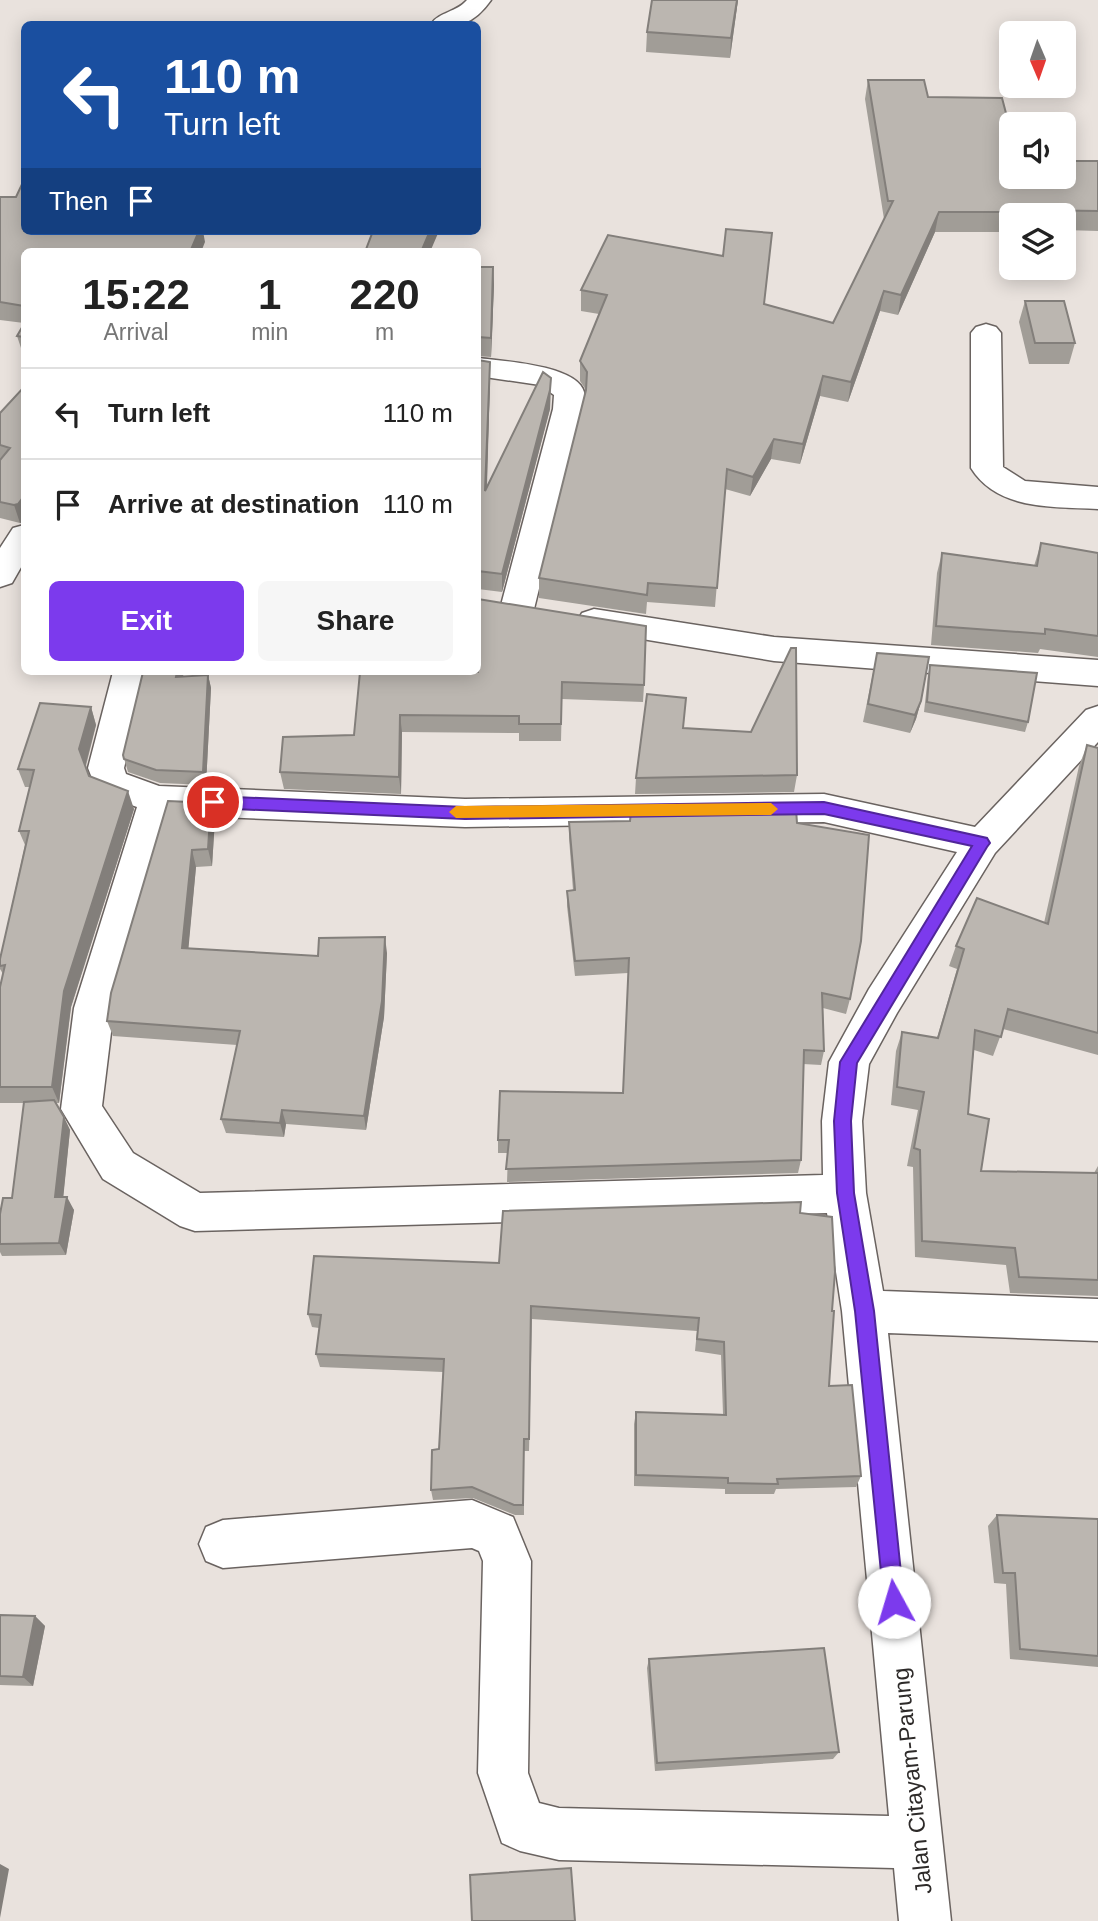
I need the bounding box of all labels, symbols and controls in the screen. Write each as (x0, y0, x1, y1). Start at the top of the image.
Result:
north arrow (999, 21, 1076, 98)
map controls (999, 21, 1076, 280)
icon: left (49, 49, 140, 140)
text: 110 m (164, 49, 300, 103)
text: Turn left (164, 106, 280, 142)
button: sound (999, 112, 1076, 189)
icon: arrive (122, 182, 160, 220)
text: Then (49, 186, 108, 216)
button: layers (999, 203, 1076, 280)
text: 15:22 (82, 271, 190, 318)
text: 1 (258, 271, 281, 318)
text: 220 (350, 271, 420, 318)
text: Arrival (103, 319, 169, 345)
text: min (251, 319, 288, 345)
text: m (375, 319, 394, 345)
icon: left (49, 395, 87, 433)
text: Turn left (108, 398, 210, 428)
text: 110 m (383, 398, 453, 428)
icon: arrive (49, 486, 87, 524)
text: Arrive at destination (108, 489, 359, 519)
text: 110 m (383, 489, 453, 519)
button: Exit (49, 581, 244, 661)
button: Share (258, 581, 453, 661)
pin (183, 772, 243, 832)
icon: arrive (194, 783, 232, 821)
position arrow (857, 1565, 931, 1639)
street label: Jalan Citayam-Parung (887, 1666, 937, 1896)

